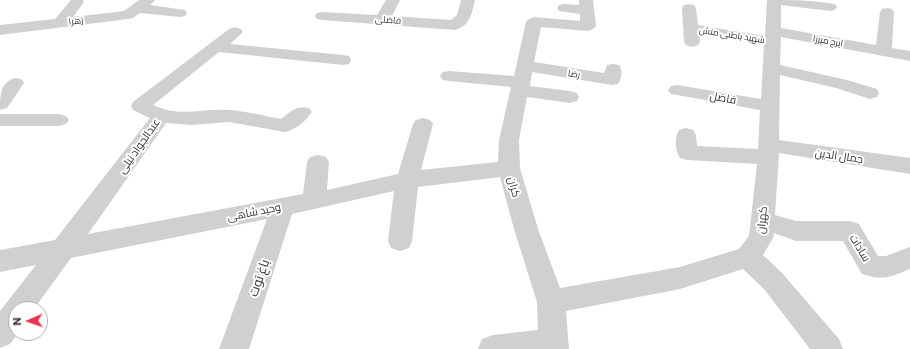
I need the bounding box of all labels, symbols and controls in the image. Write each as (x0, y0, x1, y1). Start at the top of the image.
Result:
street label: فاضلی (375, 14, 401, 26)
street label: زهرا (68, 15, 84, 27)
street label: شهید باطنی منش (698, 24, 766, 46)
street label: ایرج میرزا (812, 33, 844, 49)
street label: رضا (567, 68, 581, 80)
street label: فاضل (709, 89, 737, 107)
street label: عبدالجواد نیلی (115, 116, 163, 176)
street label: جمال الدین (814, 146, 864, 166)
street label: کران (505, 175, 523, 199)
street label: وحید شاهی (226, 200, 282, 224)
street label: کهران (754, 206, 770, 234)
street label: سادات (847, 232, 873, 264)
street label: باغ توت (245, 257, 273, 299)
north arrow (8, 301, 48, 341)
text: N (10, 317, 23, 326)

